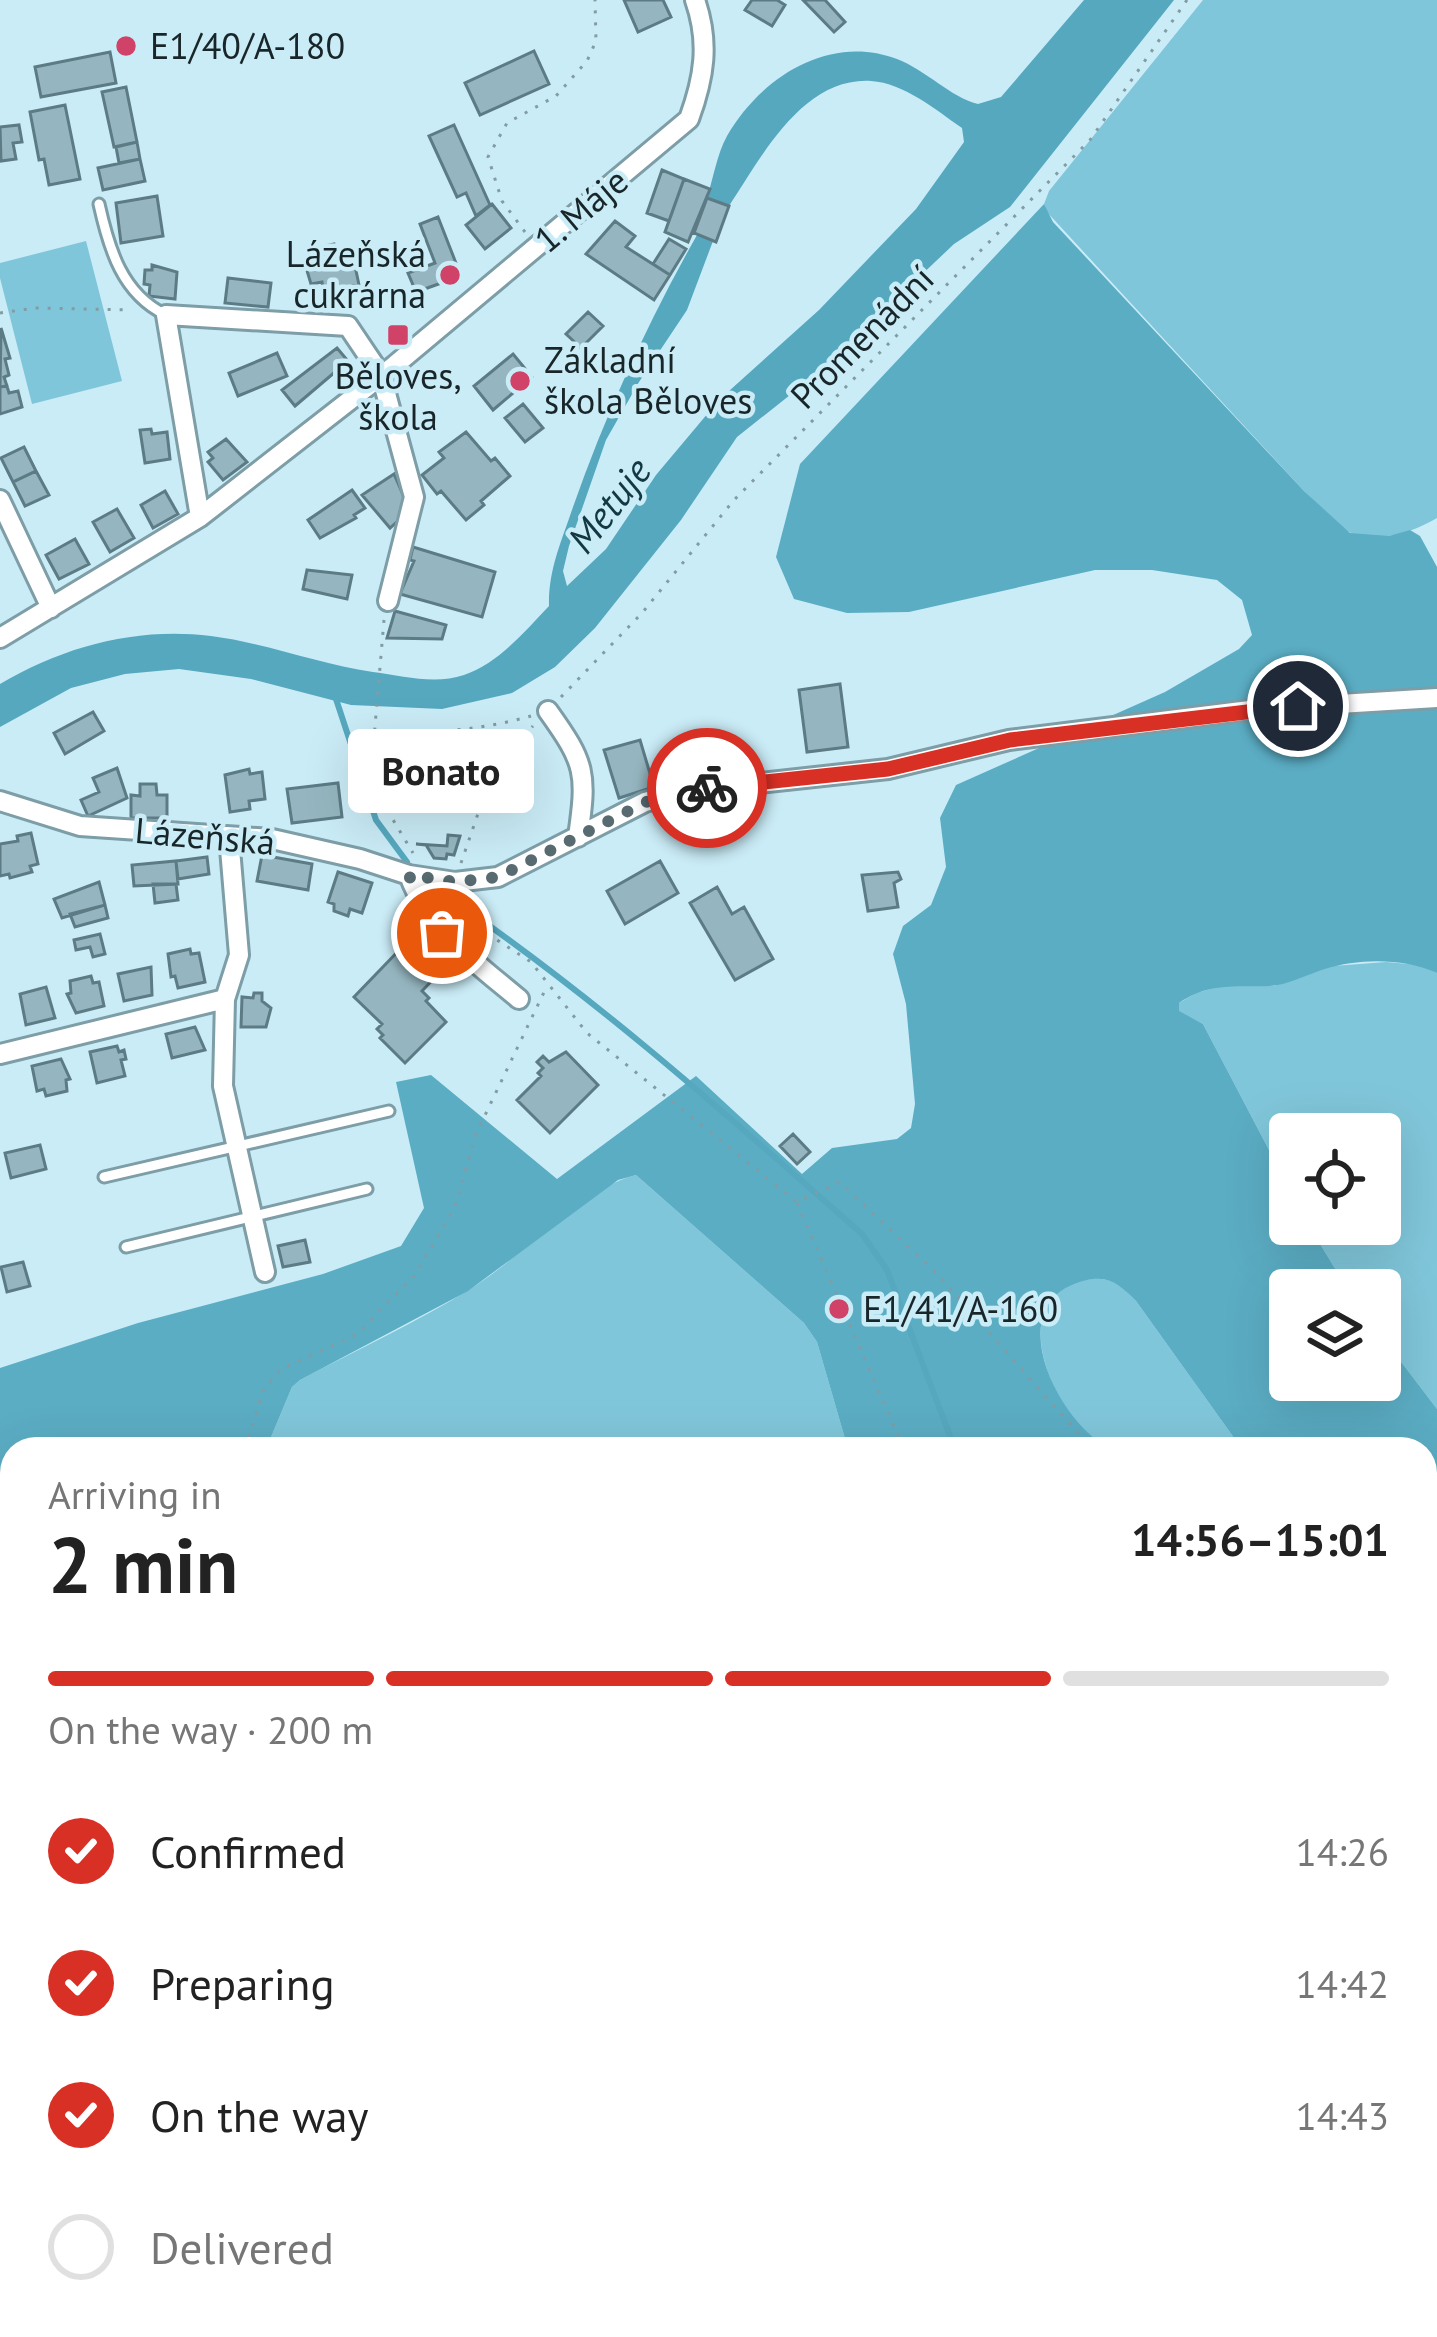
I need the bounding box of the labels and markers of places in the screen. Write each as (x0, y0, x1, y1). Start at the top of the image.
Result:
place label: E1/40/A-180 (150, 22, 345, 69)
marker: E1/40/A-180 (113, 33, 139, 59)
place label: Lázeňská cukrárna (286, 230, 426, 318)
marker: Lázeňská cukrárna (437, 262, 463, 288)
marker: Běloves, škola (385, 322, 411, 348)
place label: Základní škola Běloves (544, 336, 752, 424)
place label: Běloves, škola (334, 352, 462, 440)
marker: Základní škola Běloves (507, 368, 533, 394)
pin (1247, 655, 1349, 757)
callout: Bonato (349, 729, 535, 813)
pin (391, 882, 493, 984)
place label: E1/41/A-160 (863, 1285, 1058, 1332)
marker: E1/41/A-160 (826, 1296, 852, 1322)

